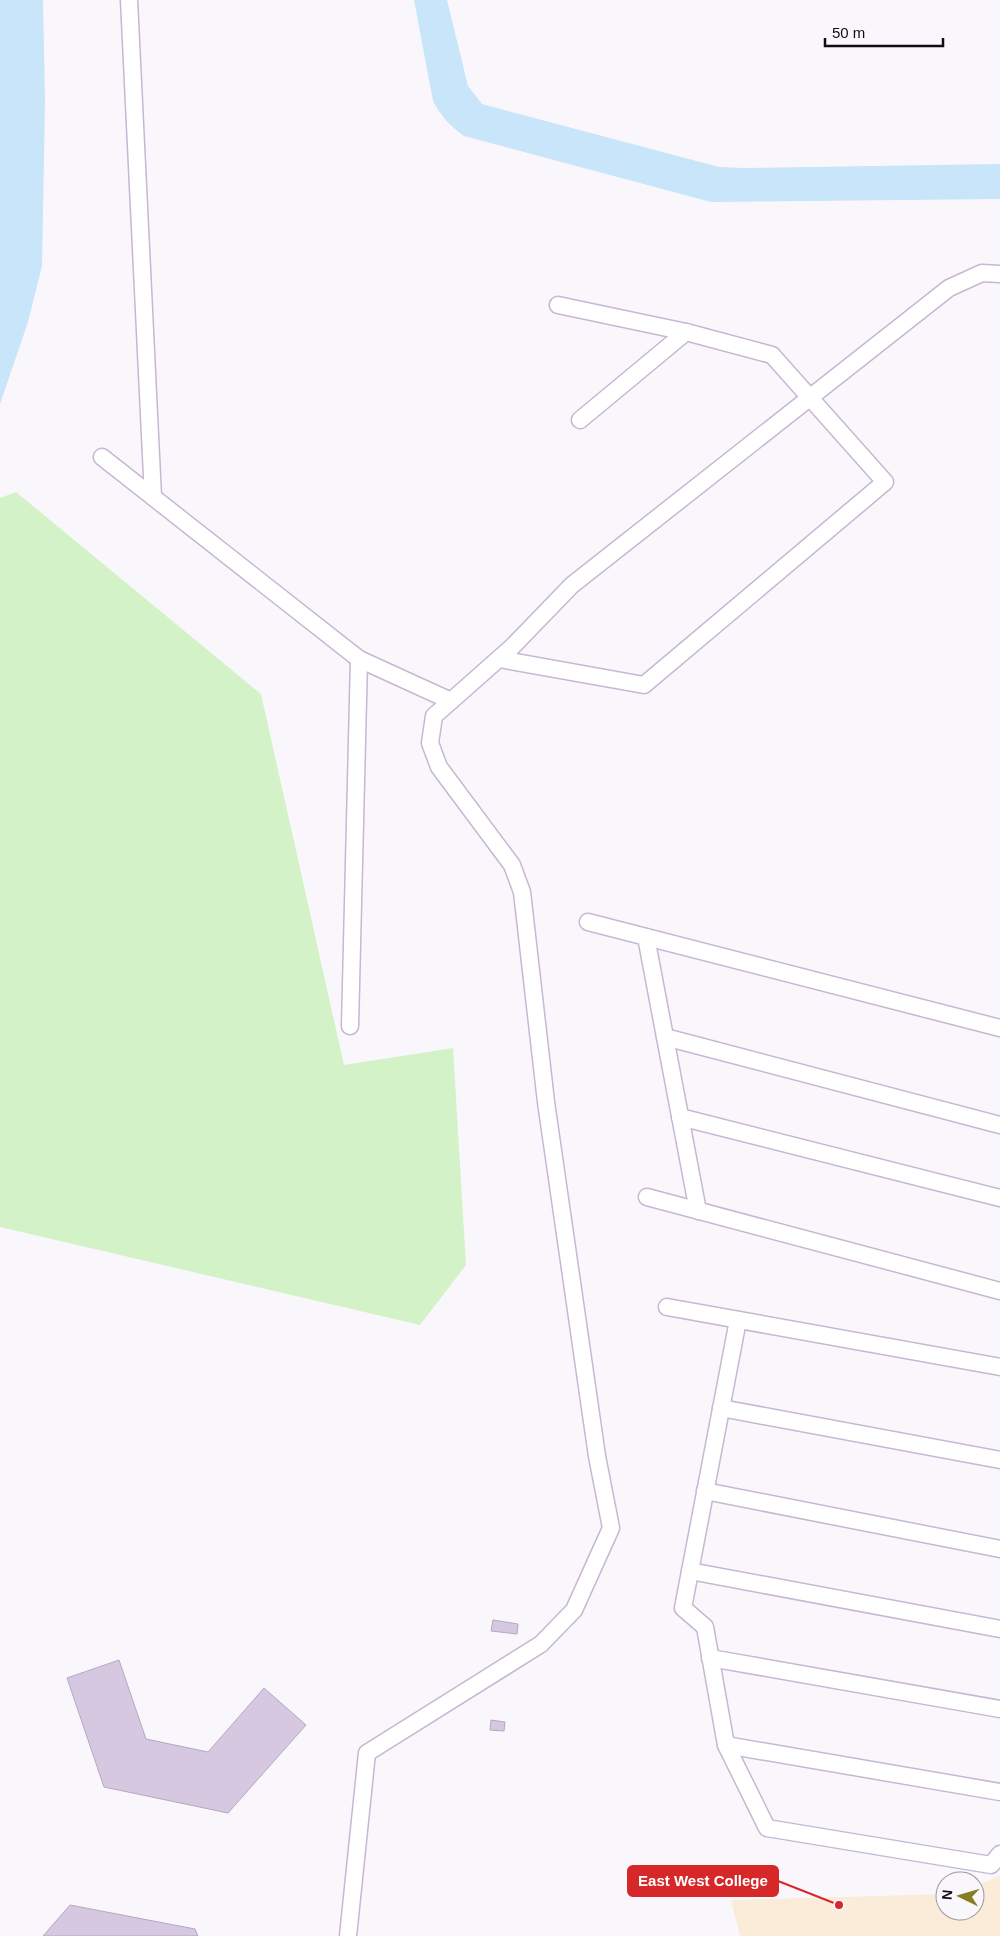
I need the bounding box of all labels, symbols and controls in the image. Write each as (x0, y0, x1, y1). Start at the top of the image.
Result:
scale bar (825, 15, 942, 47)
text: 50 m (832, 24, 865, 41)
callout: East West College (628, 1866, 778, 1896)
north arrow (935, 1871, 985, 1921)
text: East West College (638, 1872, 768, 1889)
text: N (939, 1889, 955, 1901)

